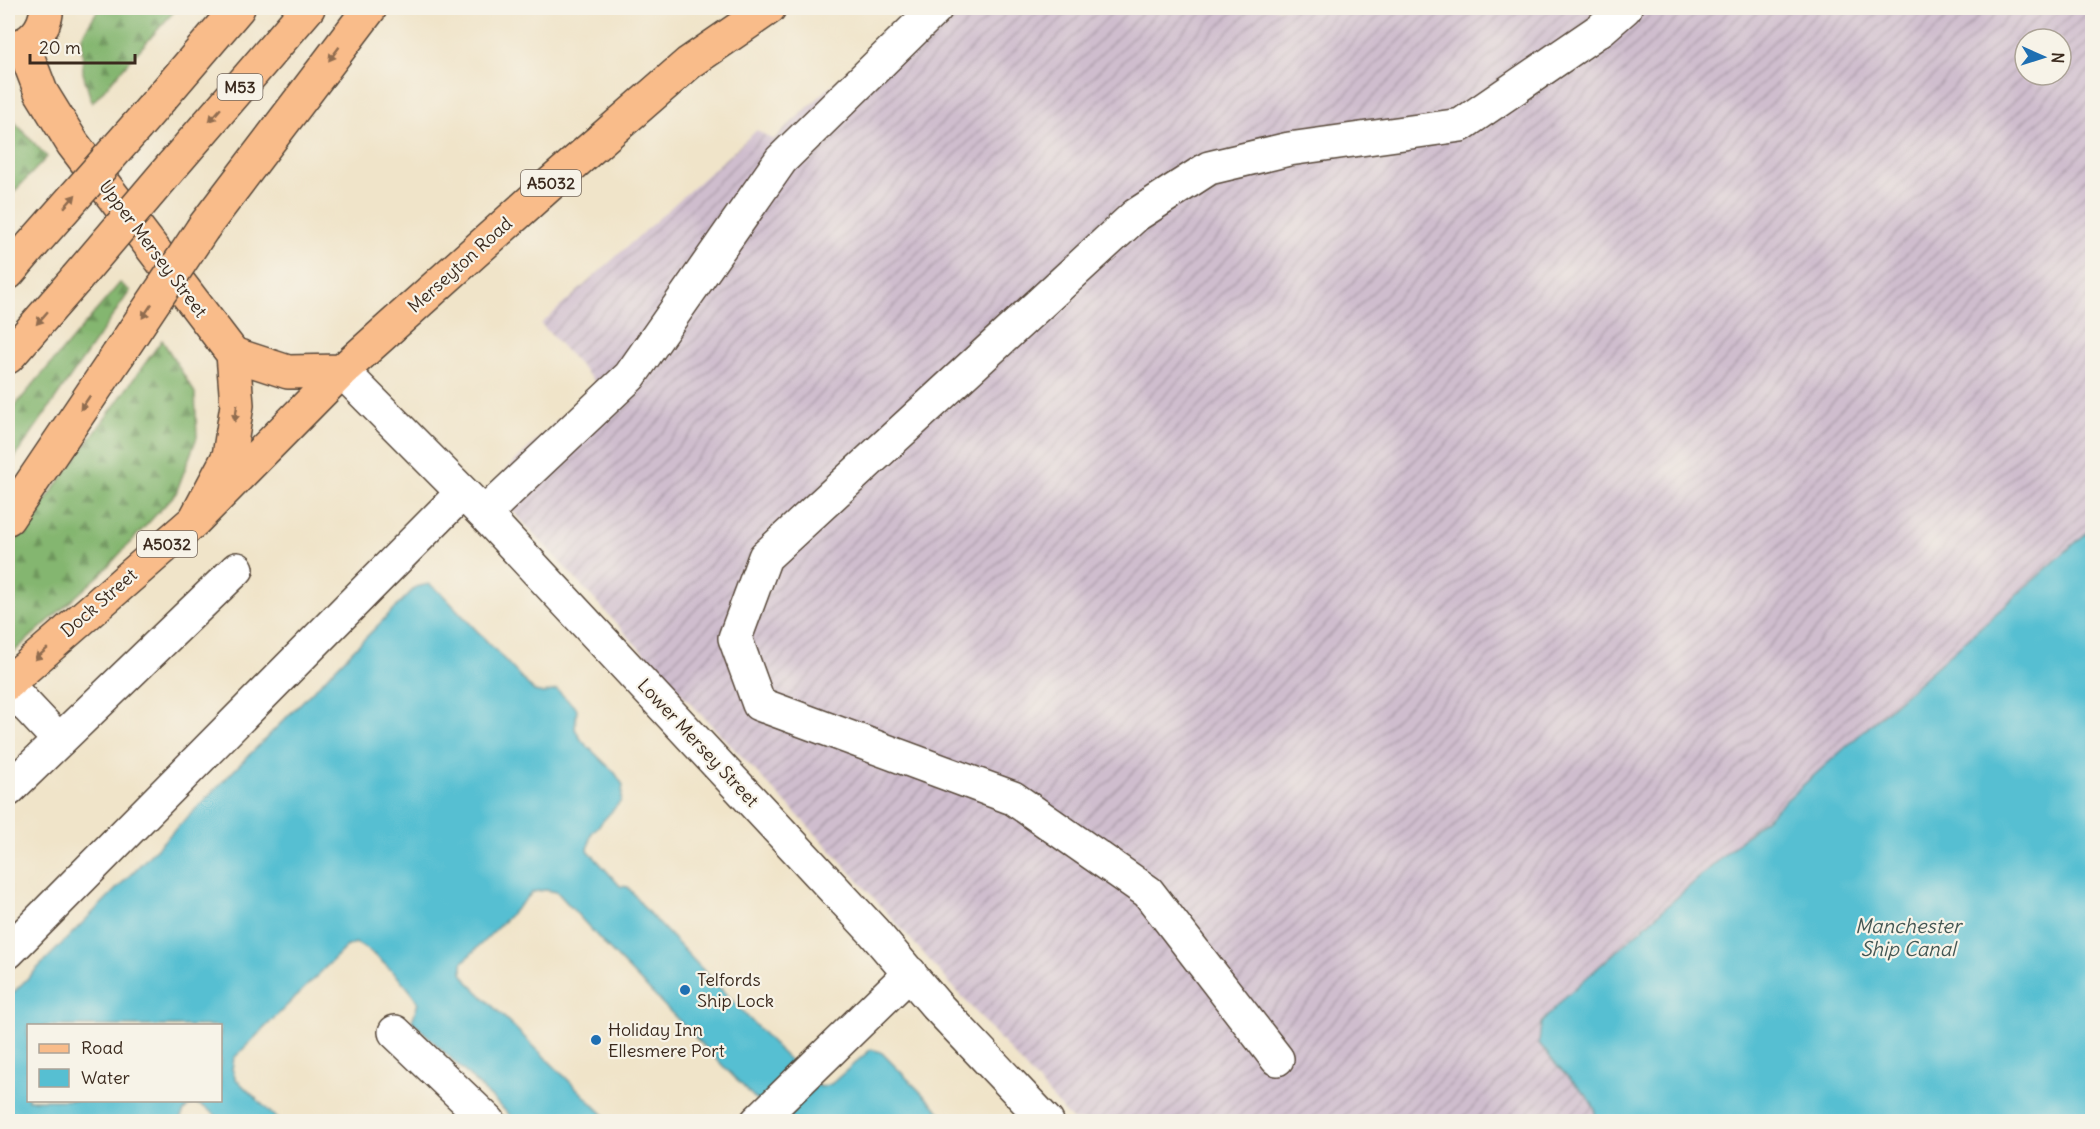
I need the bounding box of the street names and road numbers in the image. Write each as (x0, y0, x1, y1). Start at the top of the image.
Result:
road number: M53 (218, 74, 262, 100)
road number: A5032 (521, 170, 581, 196)
street label: Upper Mersey Street (94, 176, 213, 322)
street label: Merseyton Road (403, 211, 517, 318)
road number: A5032 (137, 531, 197, 557)
street label: Dock Street (56, 563, 142, 642)
street label: Lower Mersey Street (633, 674, 764, 812)

